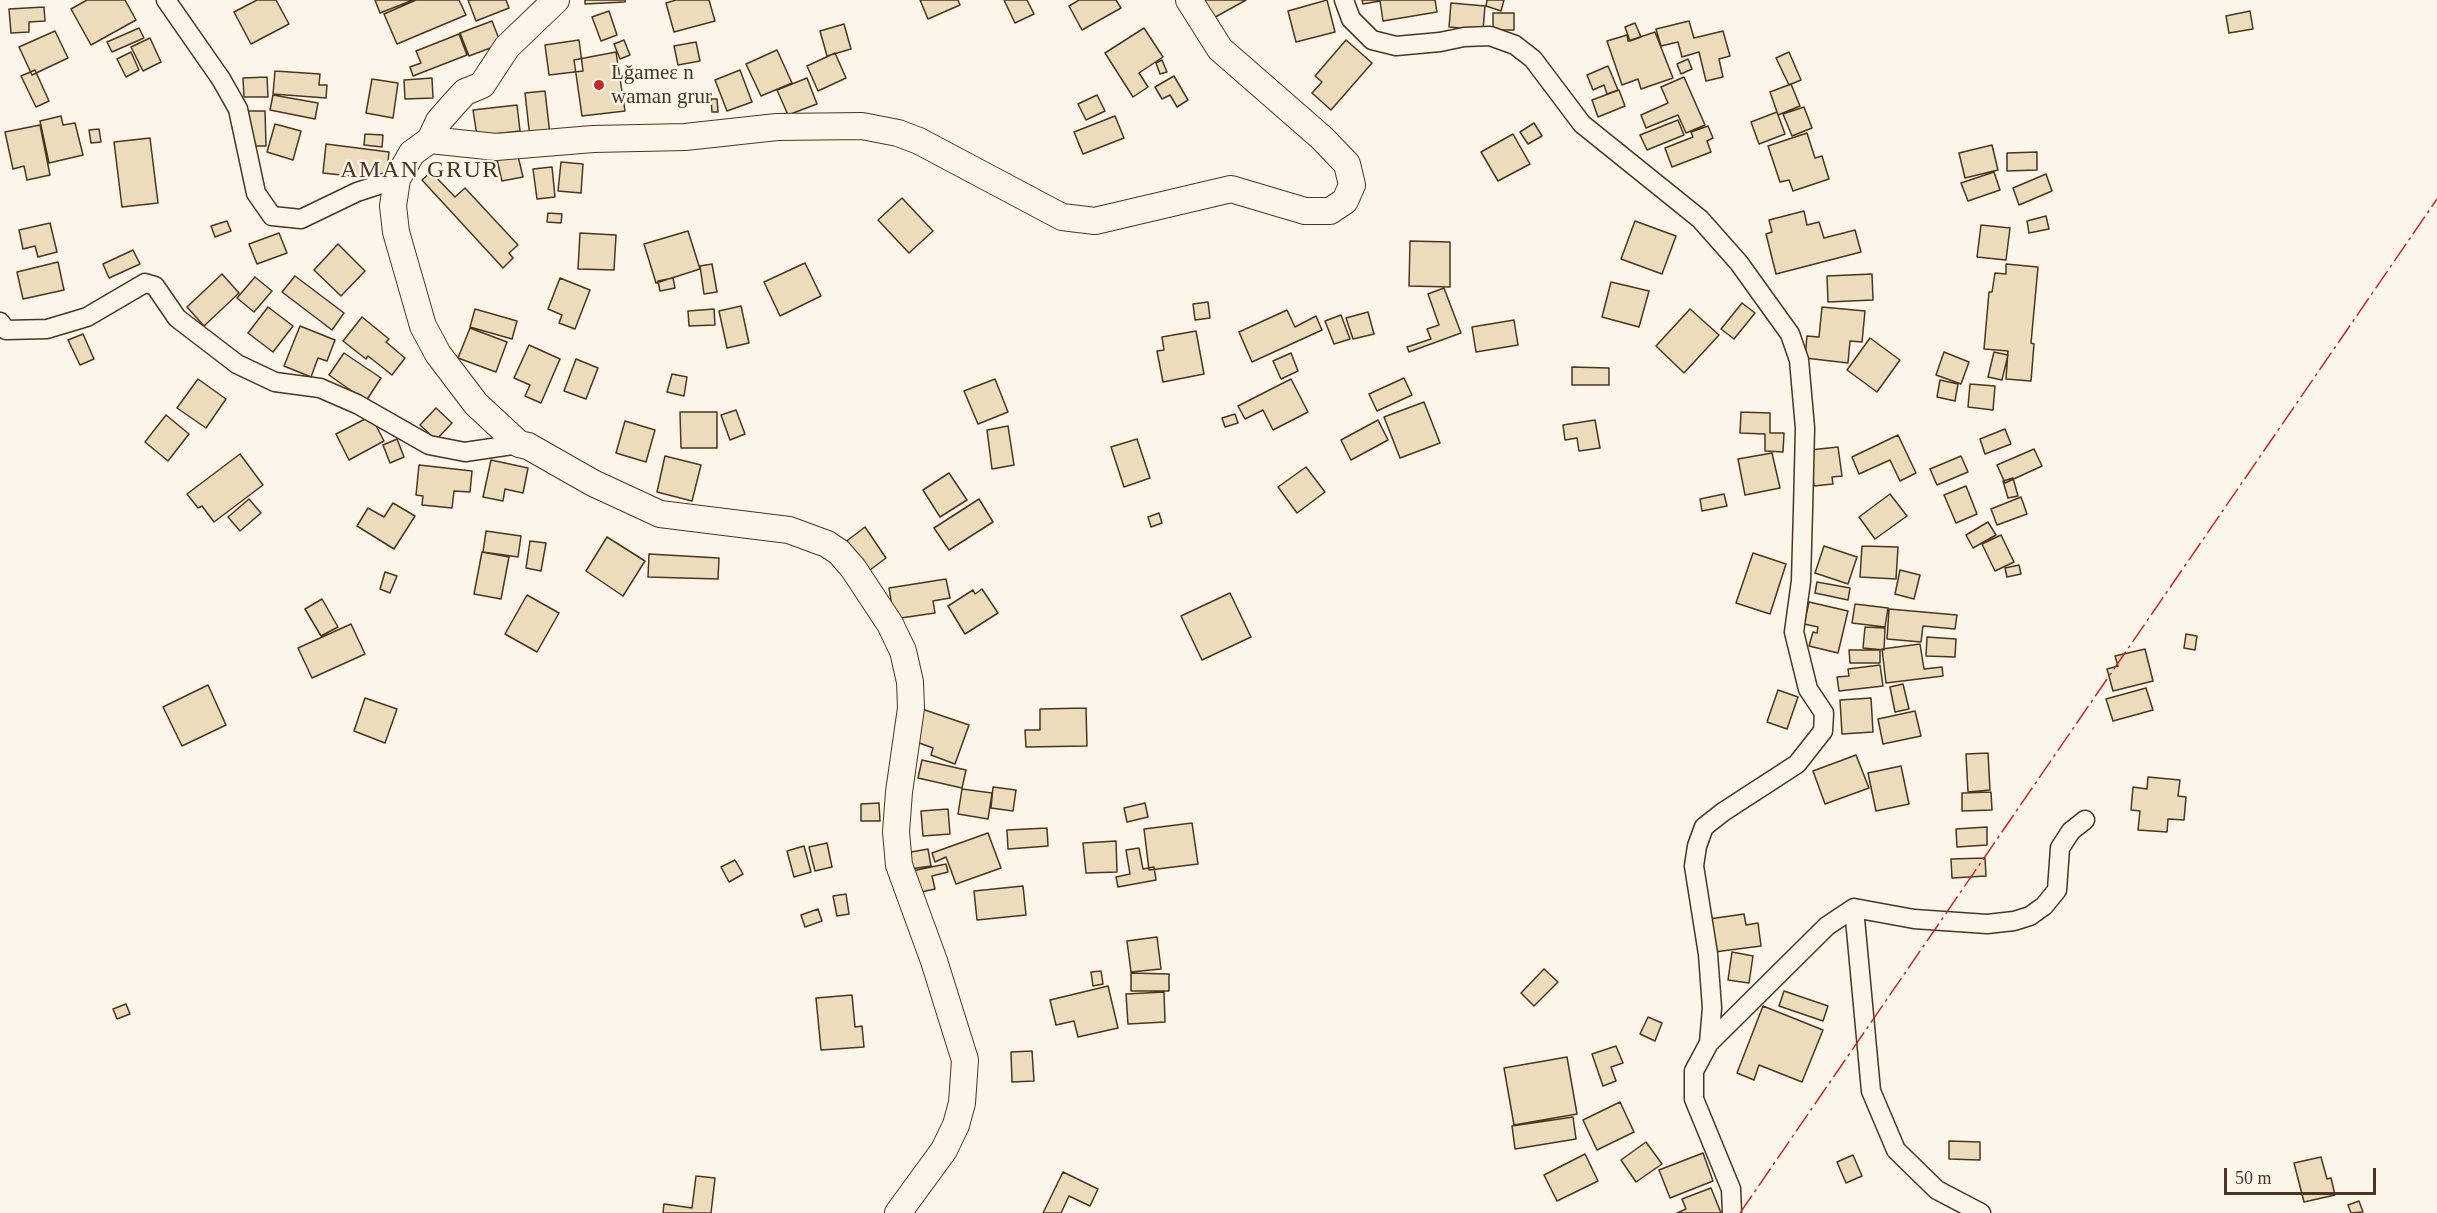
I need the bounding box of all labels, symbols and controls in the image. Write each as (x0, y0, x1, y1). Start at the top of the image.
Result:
place label: Lǧameε n waman grur (611, 60, 712, 110)
marker: Lǧameε n waman grur (592, 78, 606, 92)
district label: AMAN GRUR (340, 157, 500, 185)
scale bar (2227, 1156, 2378, 1194)
text: 50 m (2235, 1168, 2272, 1188)

